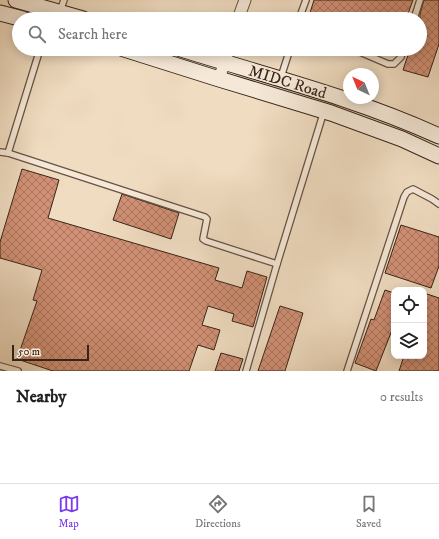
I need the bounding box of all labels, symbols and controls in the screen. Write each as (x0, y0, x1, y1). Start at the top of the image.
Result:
search box (12, 12, 427, 56)
icon: search (26, 23, 48, 45)
text: Search here (58, 25, 127, 44)
street label: MIDC Road (246, 61, 329, 103)
north arrow (343, 68, 379, 104)
map controls (391, 287, 427, 359)
button: locate (391, 287, 427, 323)
button: layers (391, 323, 427, 359)
scale bar (12, 343, 89, 362)
text: 50 m (18, 345, 40, 359)
text: Nearby (16, 386, 66, 408)
text: 0 results (380, 389, 423, 405)
tab: Map (58, 493, 80, 531)
tab: Directions (195, 493, 241, 531)
tab: Saved (356, 493, 381, 531)

